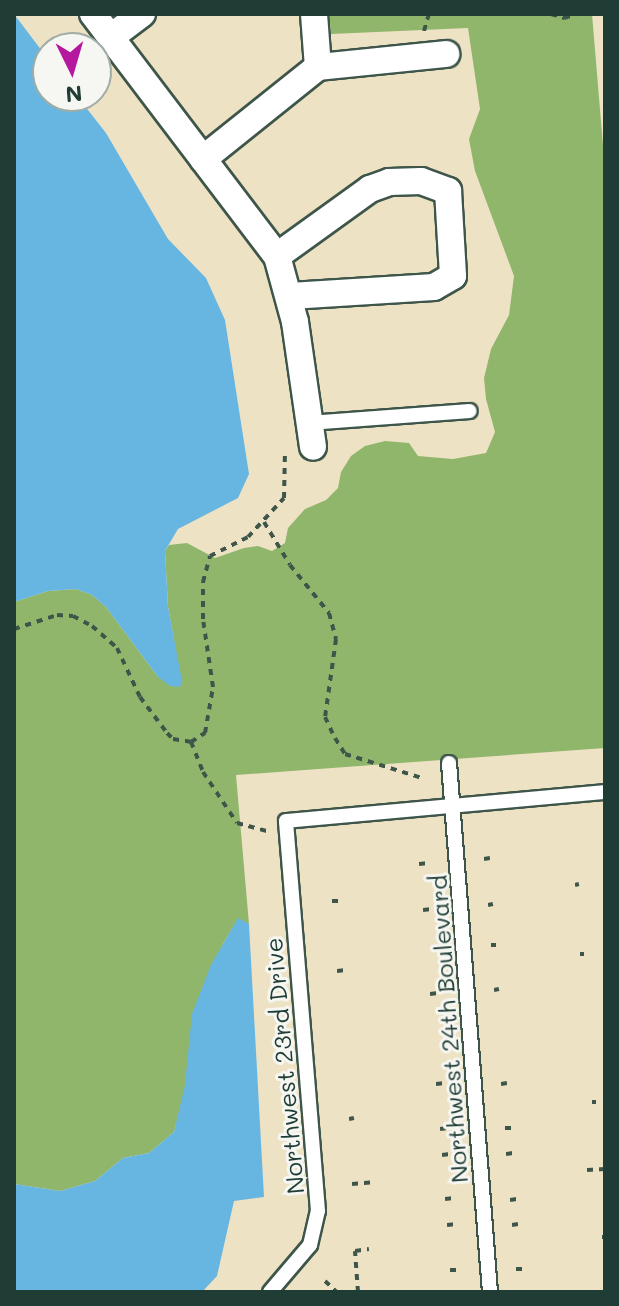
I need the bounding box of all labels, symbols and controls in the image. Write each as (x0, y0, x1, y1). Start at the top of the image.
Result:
north arrow (32, 32, 112, 112)
text: N (64, 79, 84, 110)
street label: Northwest 24th Boulevard (423, 874, 473, 1184)
street label: Northwest 23rd Drive (258, 937, 310, 1195)

